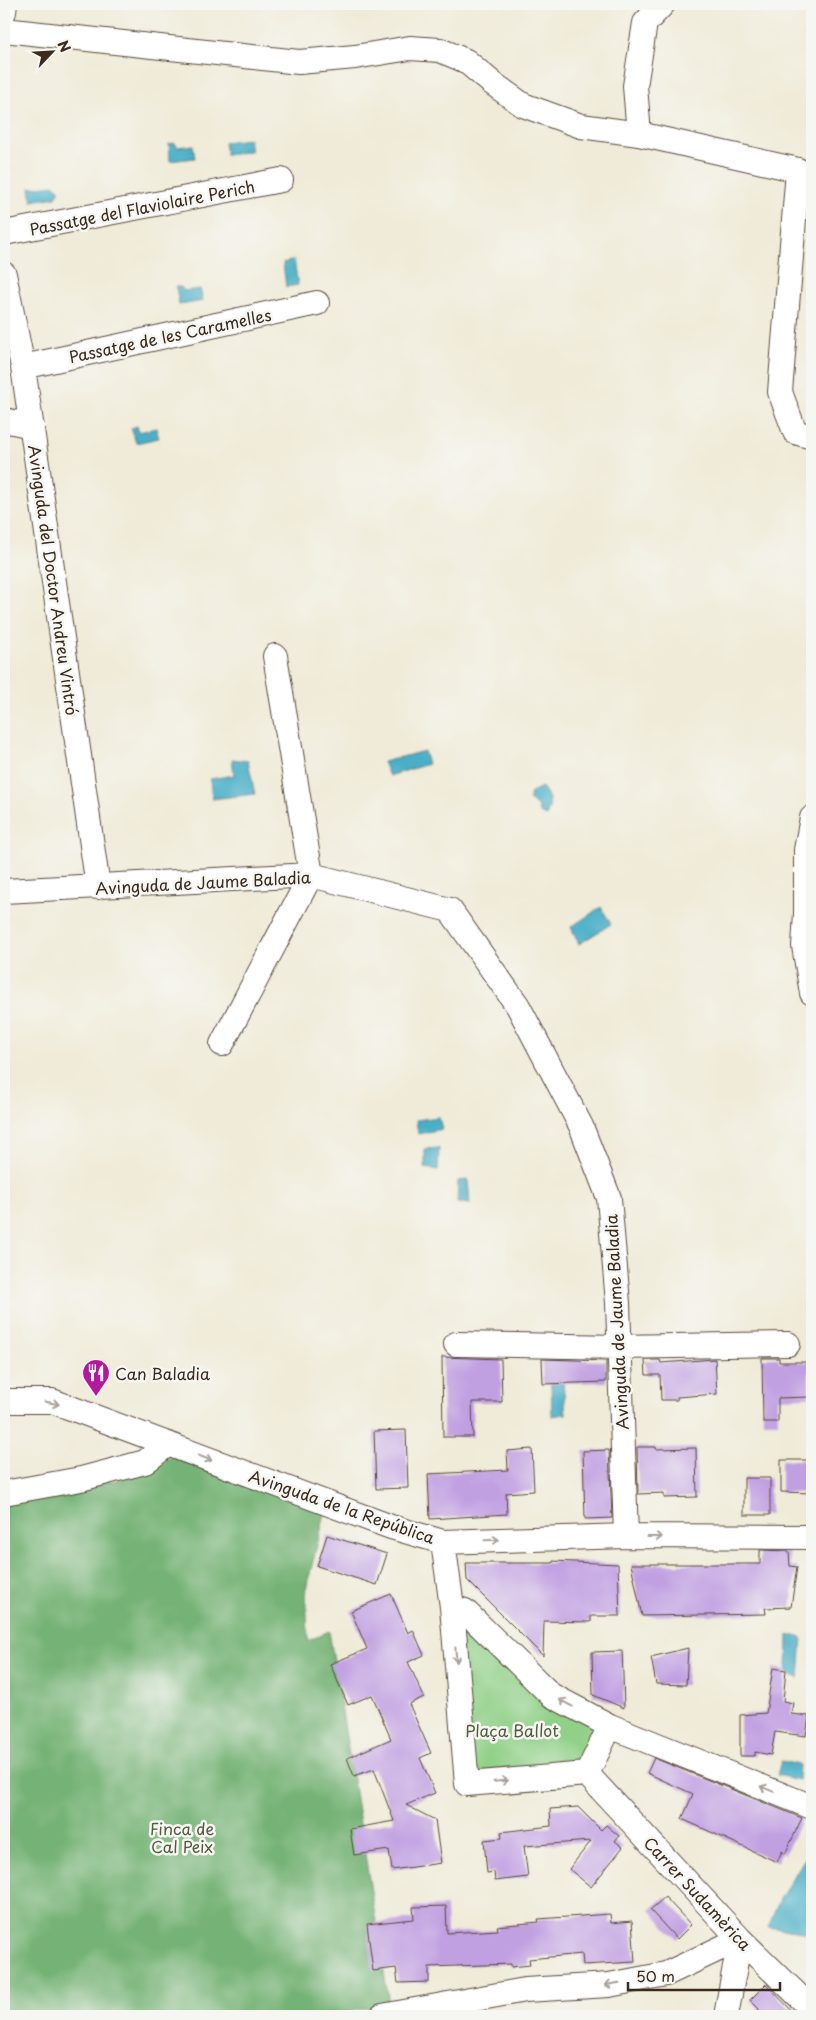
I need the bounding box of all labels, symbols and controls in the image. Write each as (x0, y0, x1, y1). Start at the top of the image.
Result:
north arrow (28, 28, 78, 78)
text: N (52, 37, 76, 56)
street label: Passatge del Flaviolaire Perich (27, 173, 257, 241)
street label: Passatge de les Caramelles (67, 302, 273, 368)
street label: Avinguda del Doctor Andreu Vintró (23, 443, 85, 717)
street label: Avinguda de Jaume Baladia (95, 864, 311, 900)
street label: Avinguda de Jaume Baladia (598, 1214, 634, 1430)
restaurant icon: Can Baladia (81, 1358, 111, 1397)
place label: Can Baladia (115, 1361, 210, 1385)
one-way arrow (44, 1398, 60, 1408)
one-way arrow (197, 1453, 212, 1463)
street label: Avinguda de la República (246, 1463, 438, 1549)
one-way arrow (646, 1532, 662, 1542)
one-way arrow (484, 1536, 500, 1545)
one-way arrow (451, 1647, 461, 1663)
one-way arrow (559, 1698, 574, 1708)
park label: Plaça Ballot (465, 1718, 559, 1742)
one-way arrow (492, 1776, 508, 1786)
one-way arrow (760, 1783, 775, 1793)
park label: Finca de Cal Peix (150, 1816, 214, 1858)
street label: Carrer Sudamèrica (639, 1831, 757, 1955)
scale bar (628, 1960, 781, 1992)
text: 50 m (636, 1964, 675, 1987)
one-way arrow (605, 1979, 621, 1989)

